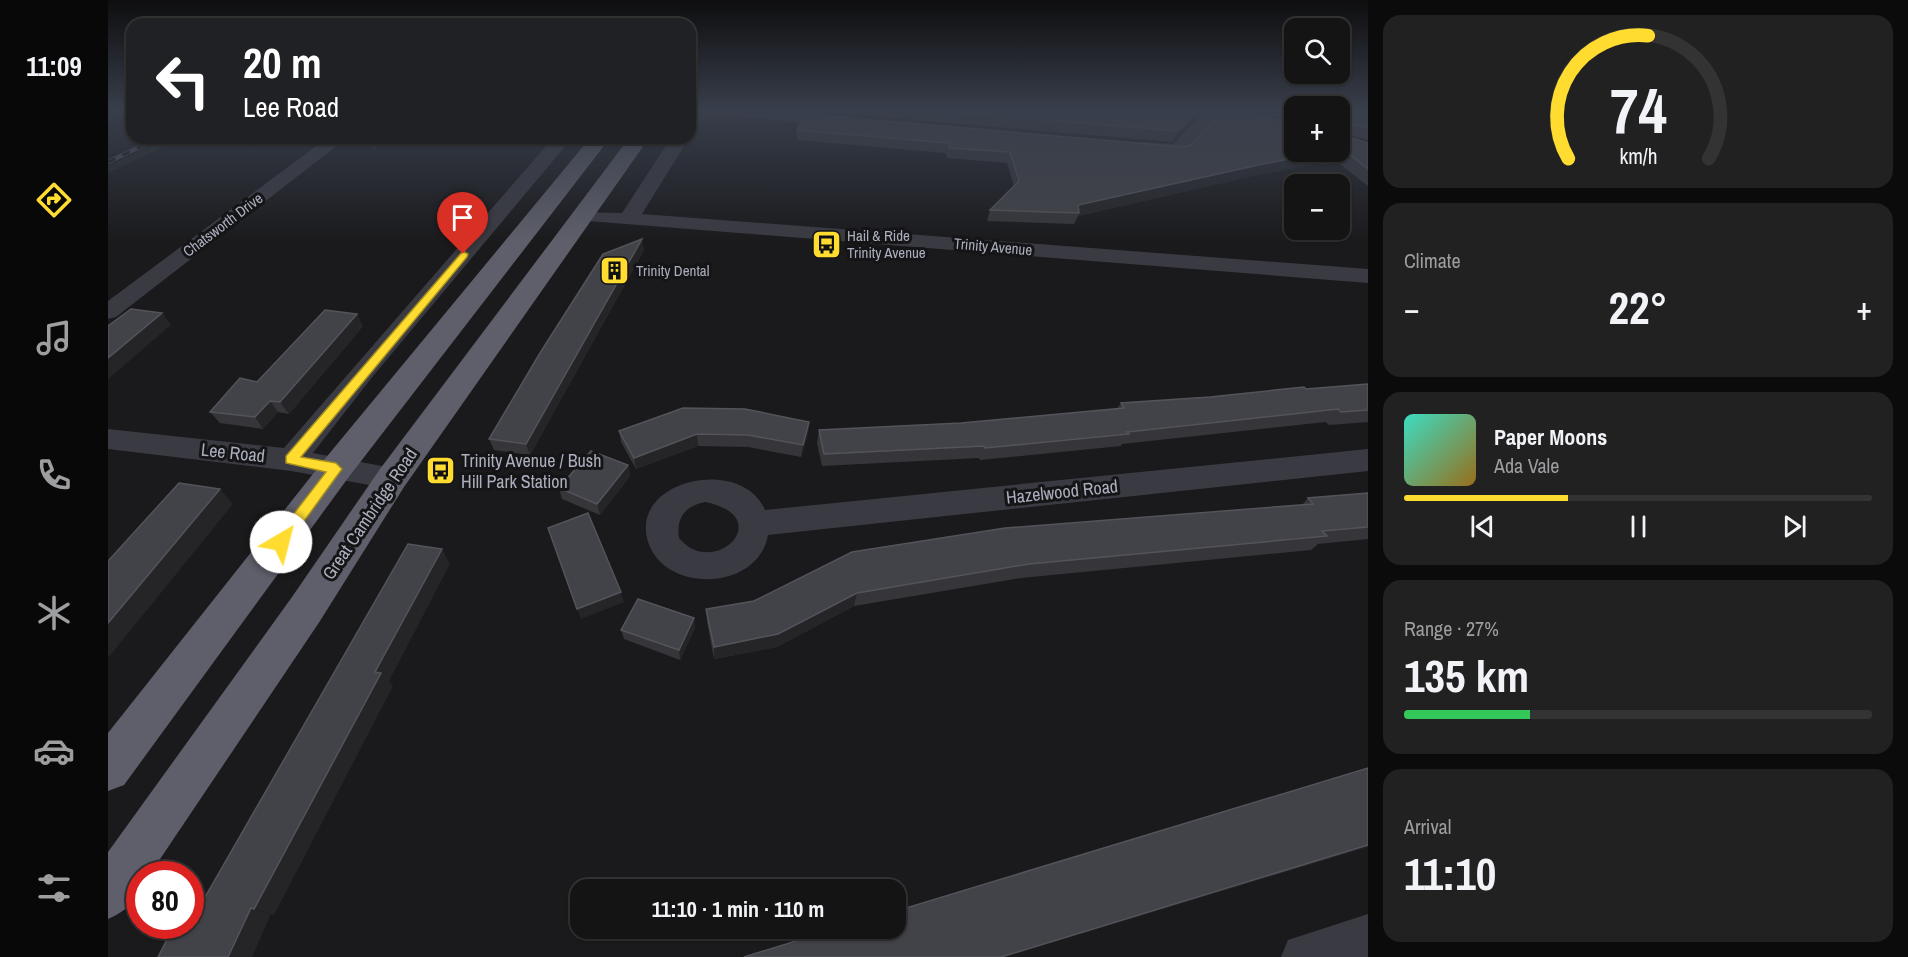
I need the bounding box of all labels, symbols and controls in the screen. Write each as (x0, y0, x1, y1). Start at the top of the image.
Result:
map controls (1284, 18, 1350, 240)
button: search (1284, 18, 1350, 84)
text: 20 m (243, 35, 322, 91)
icon: left (144, 42, 222, 120)
text: 11:09 (26, 48, 82, 84)
text: 74 (1610, 68, 1666, 152)
text: Lee Road (243, 89, 339, 125)
button: + (1284, 96, 1350, 162)
text: km/h (1619, 142, 1657, 171)
button: − (1284, 174, 1350, 240)
icon: directions (33, 179, 75, 221)
street label: Chatsworth Drive (178, 188, 267, 262)
pin (437, 192, 488, 254)
icon: arrive (446, 201, 479, 234)
place label: Hail & Ride Trinity Avenue (847, 225, 926, 263)
bus stop icon: Hail & Ride Trinity Avenue (810, 229, 842, 261)
street label: Trinity Avenue (953, 233, 1033, 260)
text: Climate (1404, 247, 1461, 274)
building icon: Trinity Dental (599, 255, 631, 287)
place label: Trinity Dental (636, 260, 709, 281)
text: 22° (1608, 277, 1668, 338)
text: − (1404, 286, 1420, 330)
text: + (1856, 286, 1872, 330)
icon: music (33, 317, 75, 359)
text: Paper Moons (1494, 422, 1607, 452)
street label: Lee Road (200, 437, 266, 468)
street label: Great Cambridge Road (316, 443, 423, 584)
place label: Trinity Avenue / Bush Hill Park Station (461, 448, 601, 494)
text: Ada Vale (1494, 452, 1559, 479)
icon: phone (33, 454, 75, 496)
bus stop icon: Trinity Avenue / Bush Hill Park Station (424, 455, 456, 487)
street label: Hazelwood Road (1005, 473, 1119, 510)
position arrow (249, 510, 313, 574)
icon: previous (1466, 510, 1499, 543)
icon: pause (1622, 510, 1655, 543)
icon: next (1778, 510, 1811, 543)
icon: climate (33, 592, 75, 634)
text: Range · 27% (1404, 615, 1499, 642)
text: 135 km (1404, 645, 1529, 706)
icon: car (33, 730, 75, 772)
text: Arrival (1404, 813, 1451, 840)
text: 11:10 (1404, 843, 1496, 904)
speed limit sign: 80 (126, 861, 204, 939)
icon: filters (33, 867, 75, 909)
text: 11:10 · 1 min · 110 m (652, 894, 824, 924)

